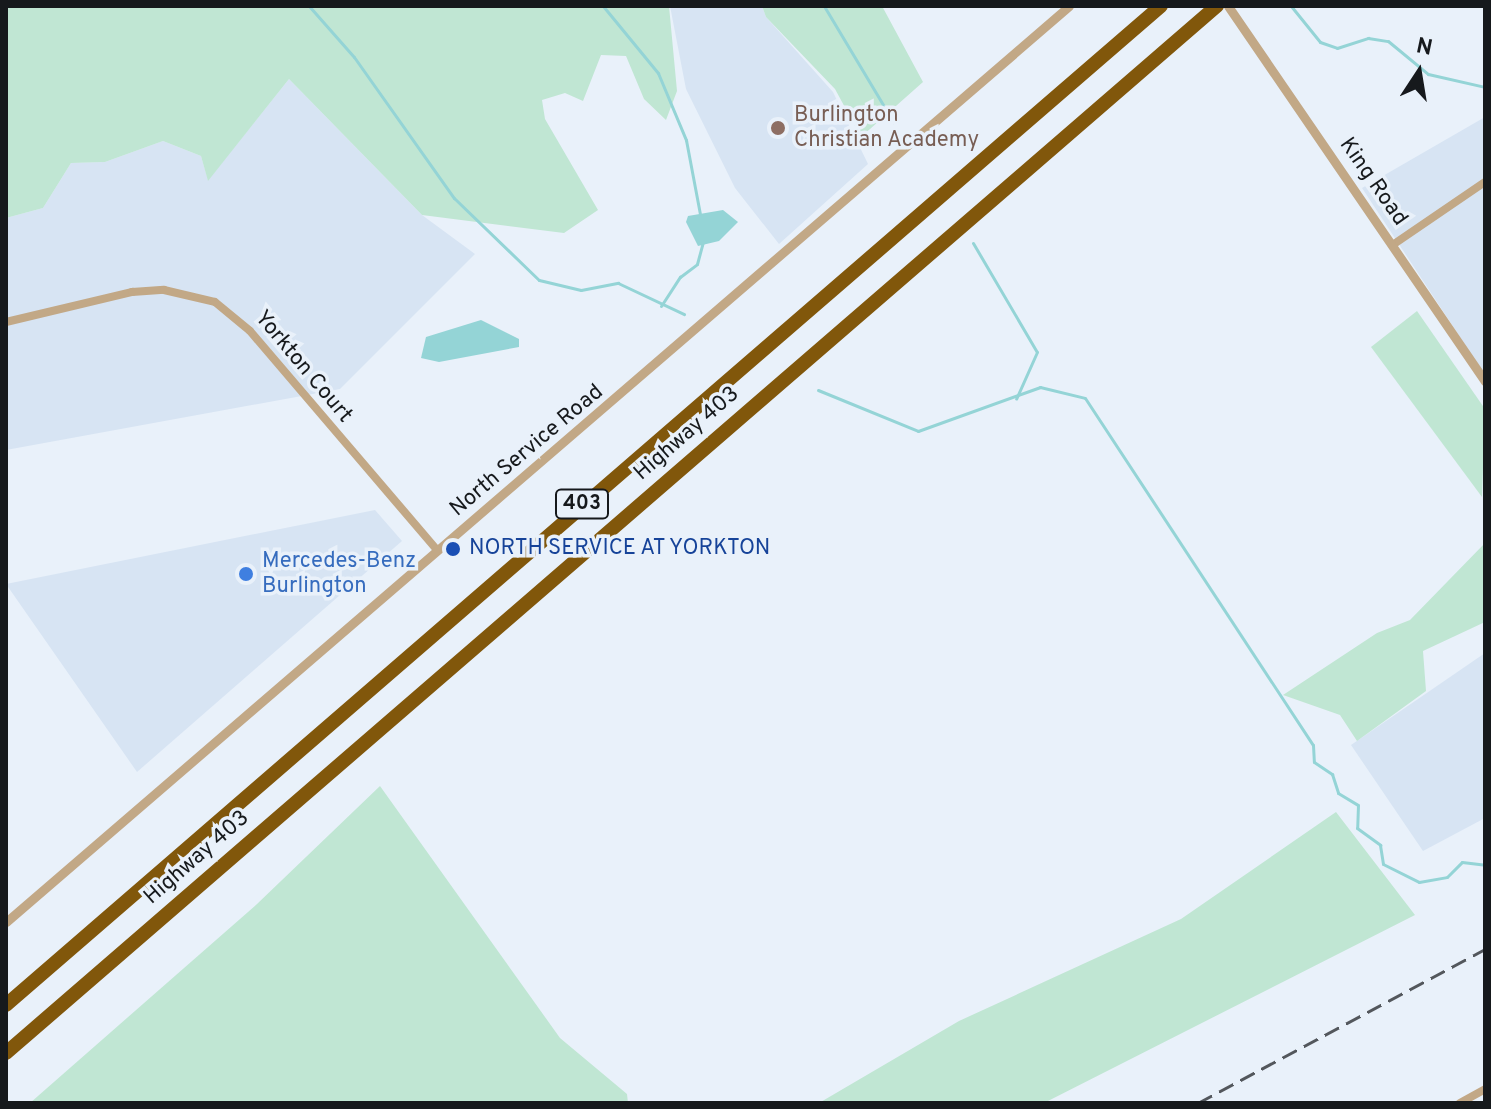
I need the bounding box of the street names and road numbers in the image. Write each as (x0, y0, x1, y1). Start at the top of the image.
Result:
street label: King Road (1333, 133, 1413, 231)
street label: Yorkton Court (248, 306, 358, 428)
street label: North Service Road (445, 379, 609, 523)
street label: Highway 403 (629, 381, 745, 487)
road number: 403 (554, 488, 610, 520)
street label: Highway 403 (139, 805, 255, 911)

